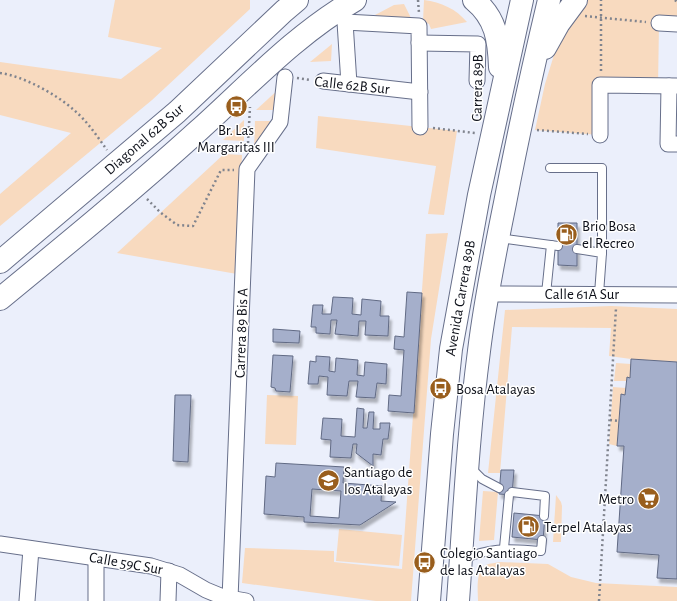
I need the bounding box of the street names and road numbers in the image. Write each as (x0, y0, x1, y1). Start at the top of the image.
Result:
street label: Carrera 89B (469, 54, 486, 122)
street label: Calle 62B Sur (314, 74, 390, 97)
street label: Diagonal 62B Sur (102, 101, 187, 178)
street label: Avenida Carrera 89B (443, 239, 478, 357)
street label: Carrera 89 Bis A (232, 287, 251, 378)
street label: Calle 61A Sur (545, 287, 619, 302)
street label: Calle 59C Sur (88, 550, 164, 577)

